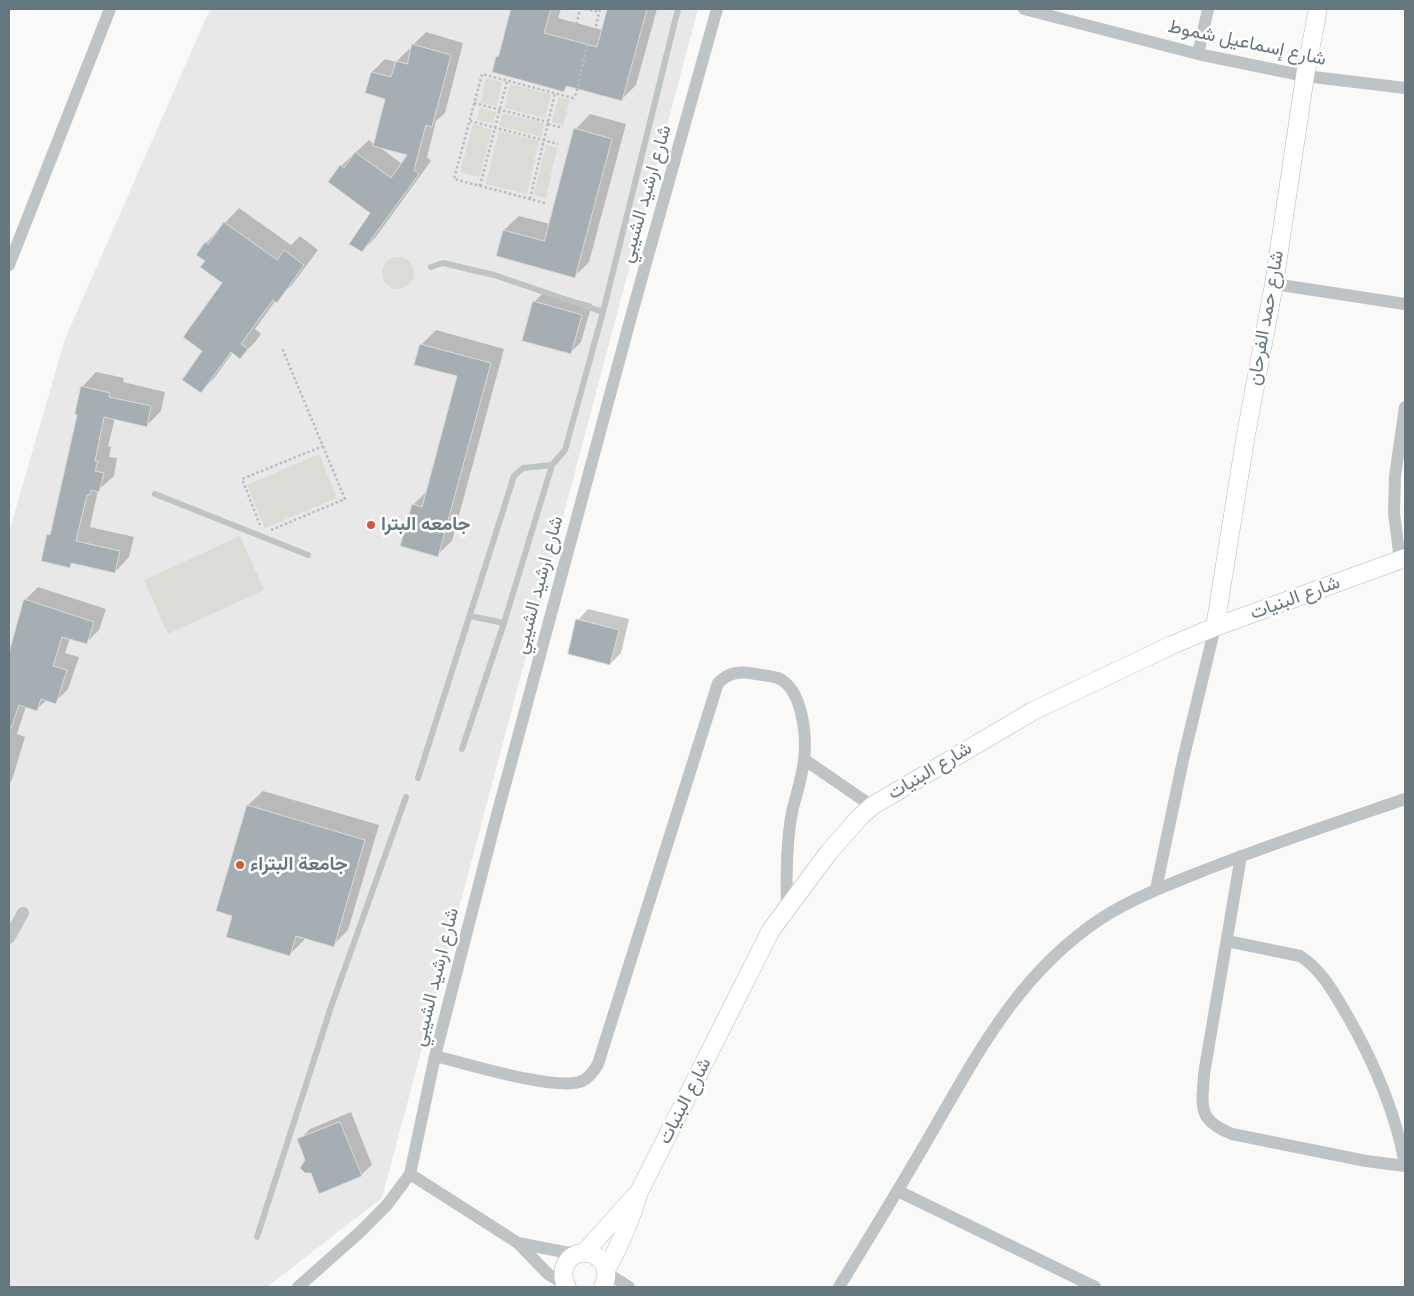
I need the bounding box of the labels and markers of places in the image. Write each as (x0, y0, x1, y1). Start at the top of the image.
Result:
place label: جامعه البترا (381, 514, 470, 536)
marker: جامعه البترا (365, 519, 377, 531)
place label: جامعة البتراء (250, 854, 348, 876)
marker: جامعة البتراء (234, 859, 246, 871)

